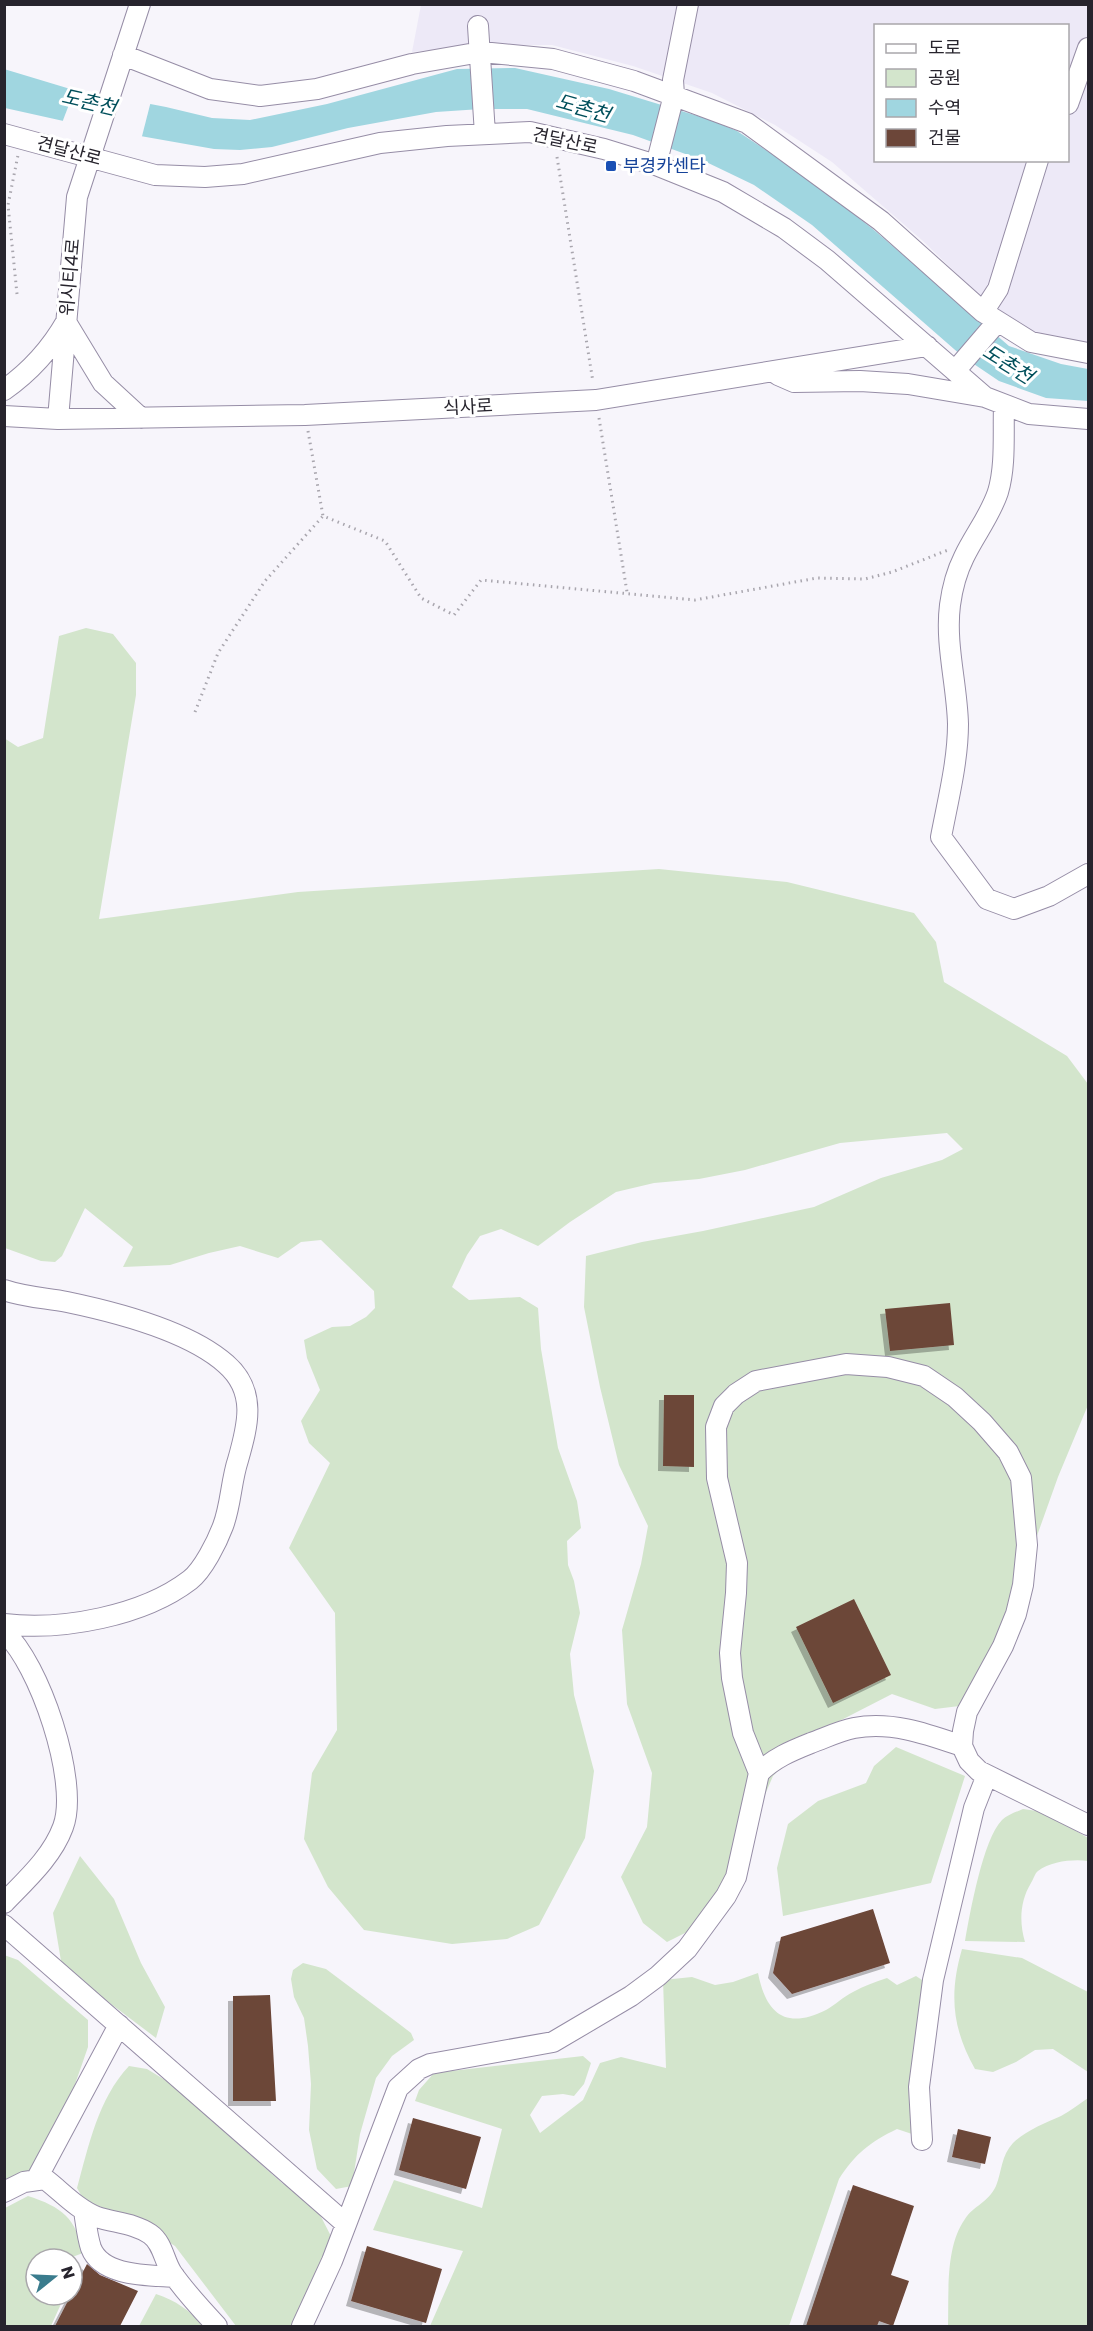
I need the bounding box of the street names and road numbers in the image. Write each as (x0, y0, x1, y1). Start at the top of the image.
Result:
street label: 견달산로 (530, 121, 600, 160)
street label: 견달산로 (34, 130, 104, 171)
street label: 위시티4로 (54, 237, 85, 317)
street label: 식사로 (443, 393, 493, 420)

